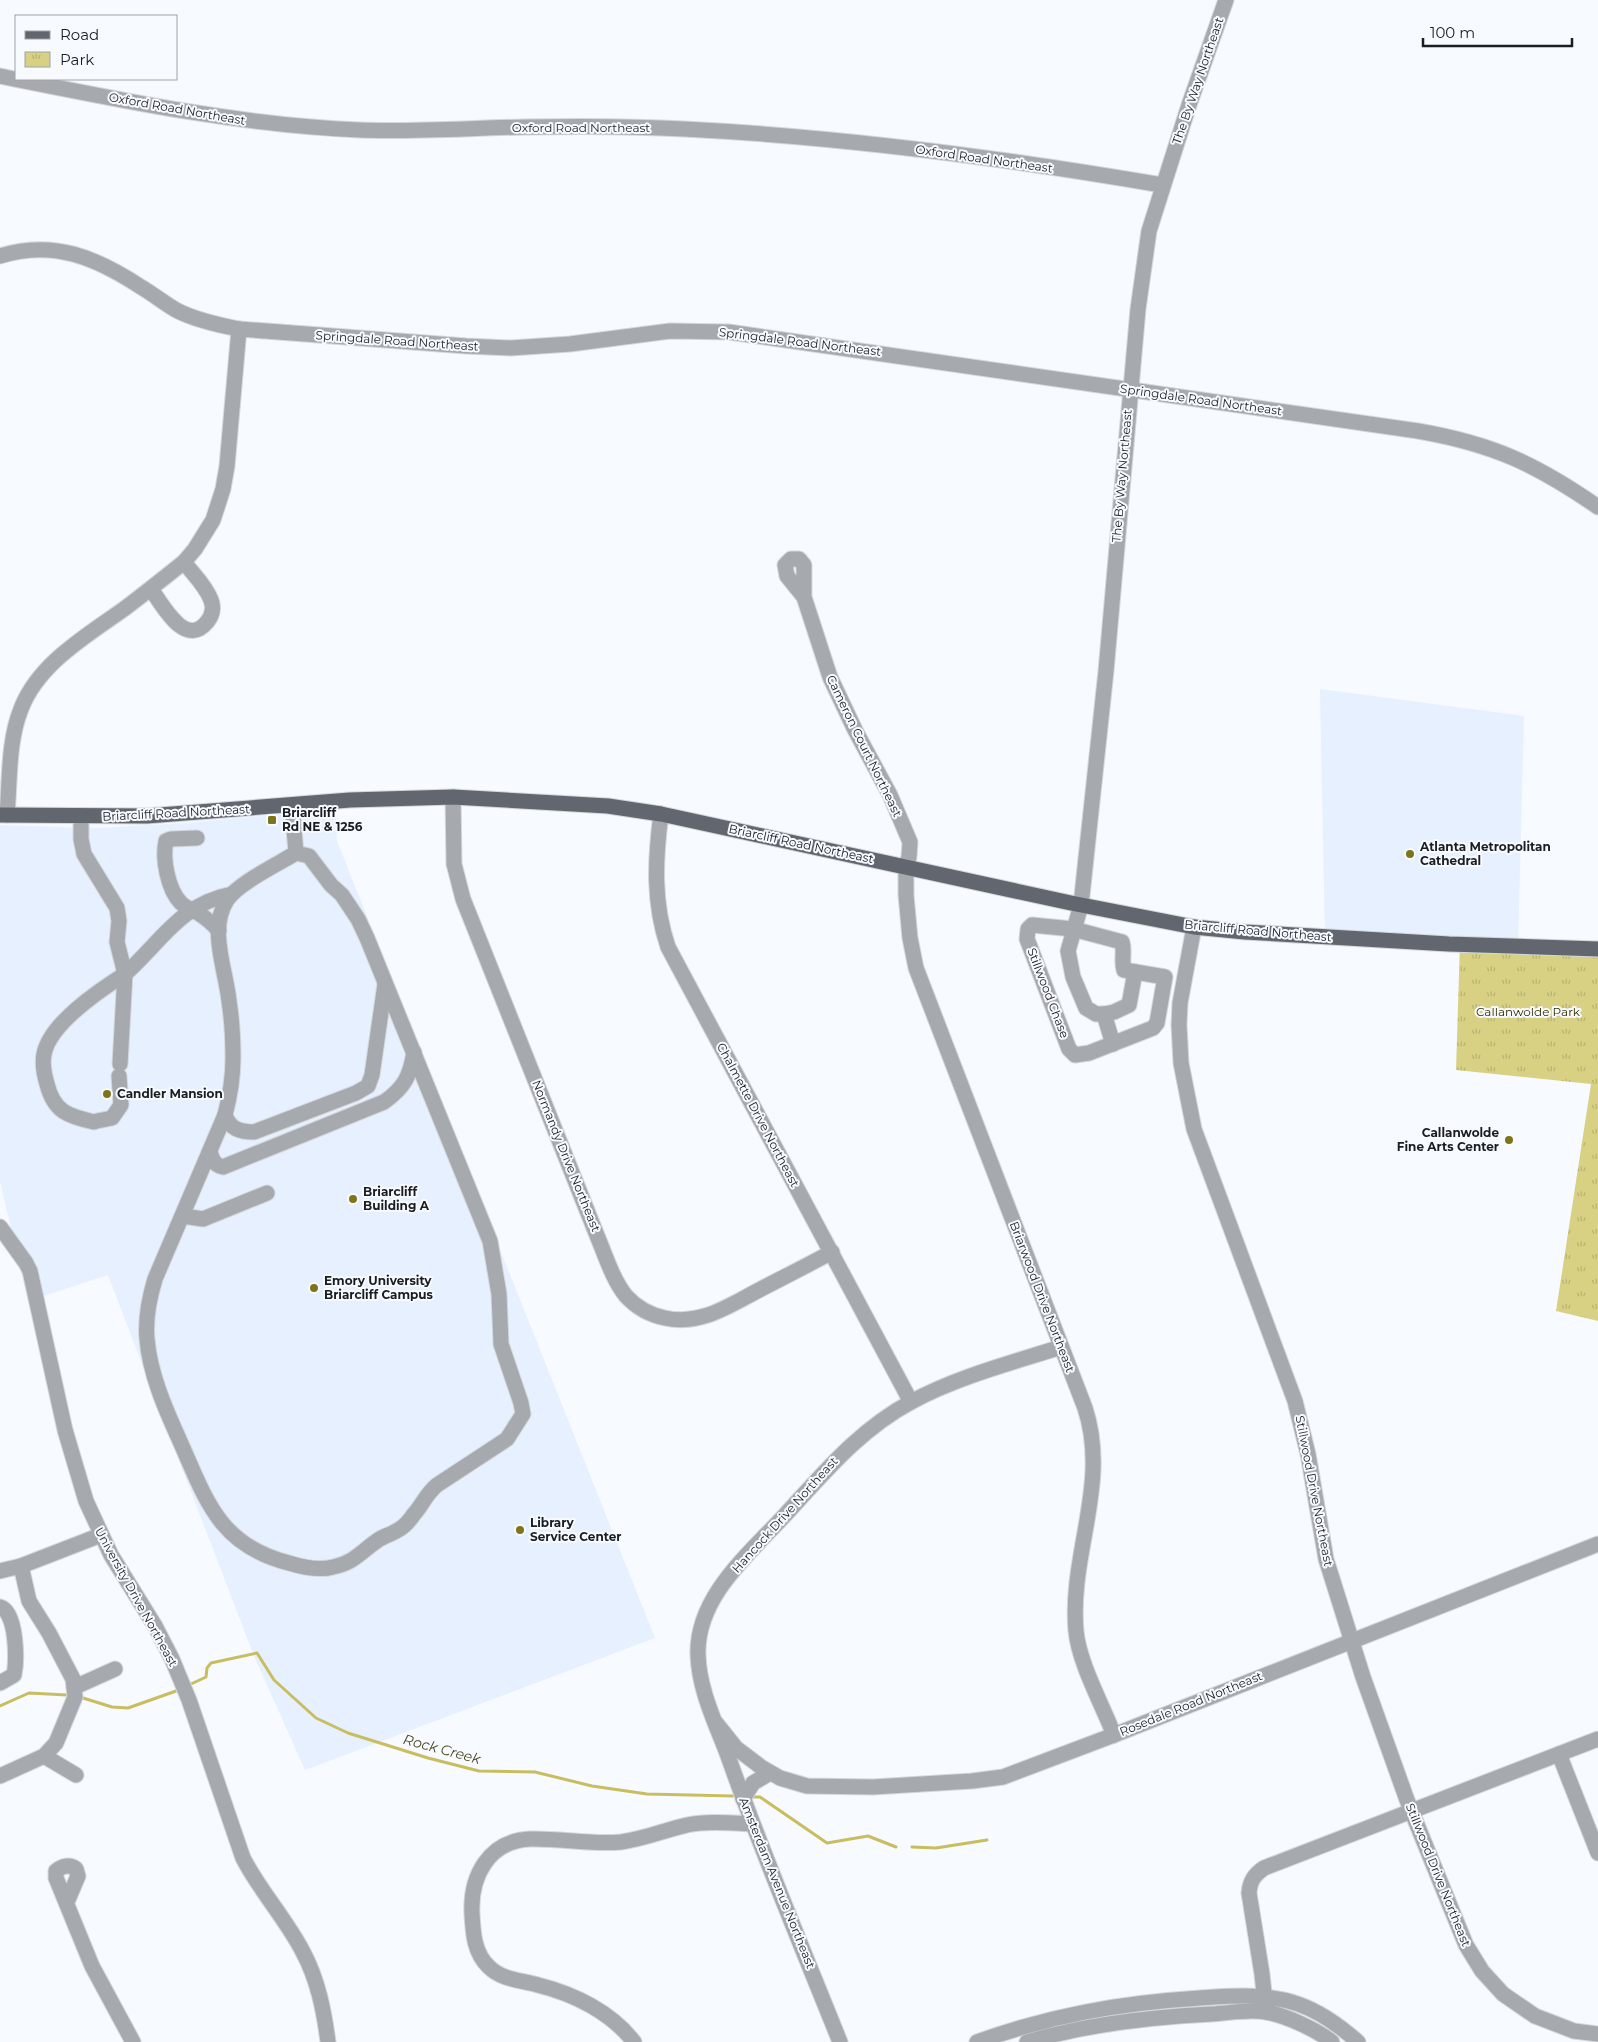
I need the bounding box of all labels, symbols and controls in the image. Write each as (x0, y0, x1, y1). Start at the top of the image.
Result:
legend (15, 15, 178, 80)
street label: The By Way Northeast (1169, 15, 1226, 146)
scale bar (1423, 15, 1572, 47)
text: 100 m (1430, 23, 1475, 42)
text: Road (60, 25, 99, 44)
text: Park (60, 50, 94, 69)
street label: Oxford Road Northeast (108, 89, 247, 128)
street label: Oxford Road Northeast (512, 120, 650, 135)
street label: Oxford Road Northeast (914, 141, 1054, 176)
street label: Springdale Road Northeast (718, 324, 882, 359)
street label: Springdale Road Northeast (315, 327, 479, 354)
street label: Springdale Road Northeast (1119, 381, 1283, 418)
street label: The By Way Northeast (1108, 409, 1135, 543)
street label: Cameron Court Northeast (824, 672, 905, 819)
street label: Briarcliff Road Northeast (102, 801, 250, 824)
place label: Briarcliff Rd NE & 1256 (282, 805, 363, 834)
marker: Briarcliff Rd NE & 1256 (266, 814, 278, 826)
street label: Briarcliff Road Northeast (727, 821, 875, 866)
place label: Atlanta Metropolitan Cathedral (1419, 839, 1551, 868)
marker: Atlanta Metropolitan Cathedral (1404, 848, 1416, 860)
street label: Briarcliff Road Northeast (1184, 917, 1332, 944)
street label: Stillwood Chase (1024, 946, 1073, 1040)
park label: Callanwolde Park (1476, 1004, 1581, 1019)
street label: Chalmette Drive Northeast (714, 1040, 803, 1190)
street label: Normandy Drive Northeast (529, 1078, 604, 1234)
place label: Candler Mansion (117, 1086, 223, 1101)
marker: Candler Mansion (101, 1088, 113, 1100)
place label: Callanwolde Fine Arts Center (1397, 1125, 1499, 1154)
marker: Callanwolde Fine Arts Center (1503, 1134, 1515, 1146)
place label: Briarcliff Building A (363, 1184, 430, 1213)
marker: Briarcliff Building A (347, 1193, 359, 1205)
street label: Briarwood Drive Northeast (1007, 1219, 1078, 1375)
place label: Emory University Briarcliff Campus (324, 1273, 434, 1302)
marker: Emory University Briarcliff Campus (308, 1282, 320, 1294)
street label: Stillwood Drive Northeast (1292, 1414, 1337, 1568)
street label: Hancock Drive Northeast (729, 1454, 841, 1576)
place label: Library Service Center (530, 1515, 621, 1544)
street label: University Drive Northeast (92, 1524, 181, 1669)
marker: Library Service Center (514, 1524, 526, 1536)
street label: Rosedale Road Northeast (1117, 1668, 1265, 1739)
water label: Rock Creek (401, 1730, 483, 1768)
street label: Amsterdam Avenue Northeast (736, 1795, 819, 1971)
street label: Stillwood Drive Northeast (1403, 1801, 1474, 1949)

